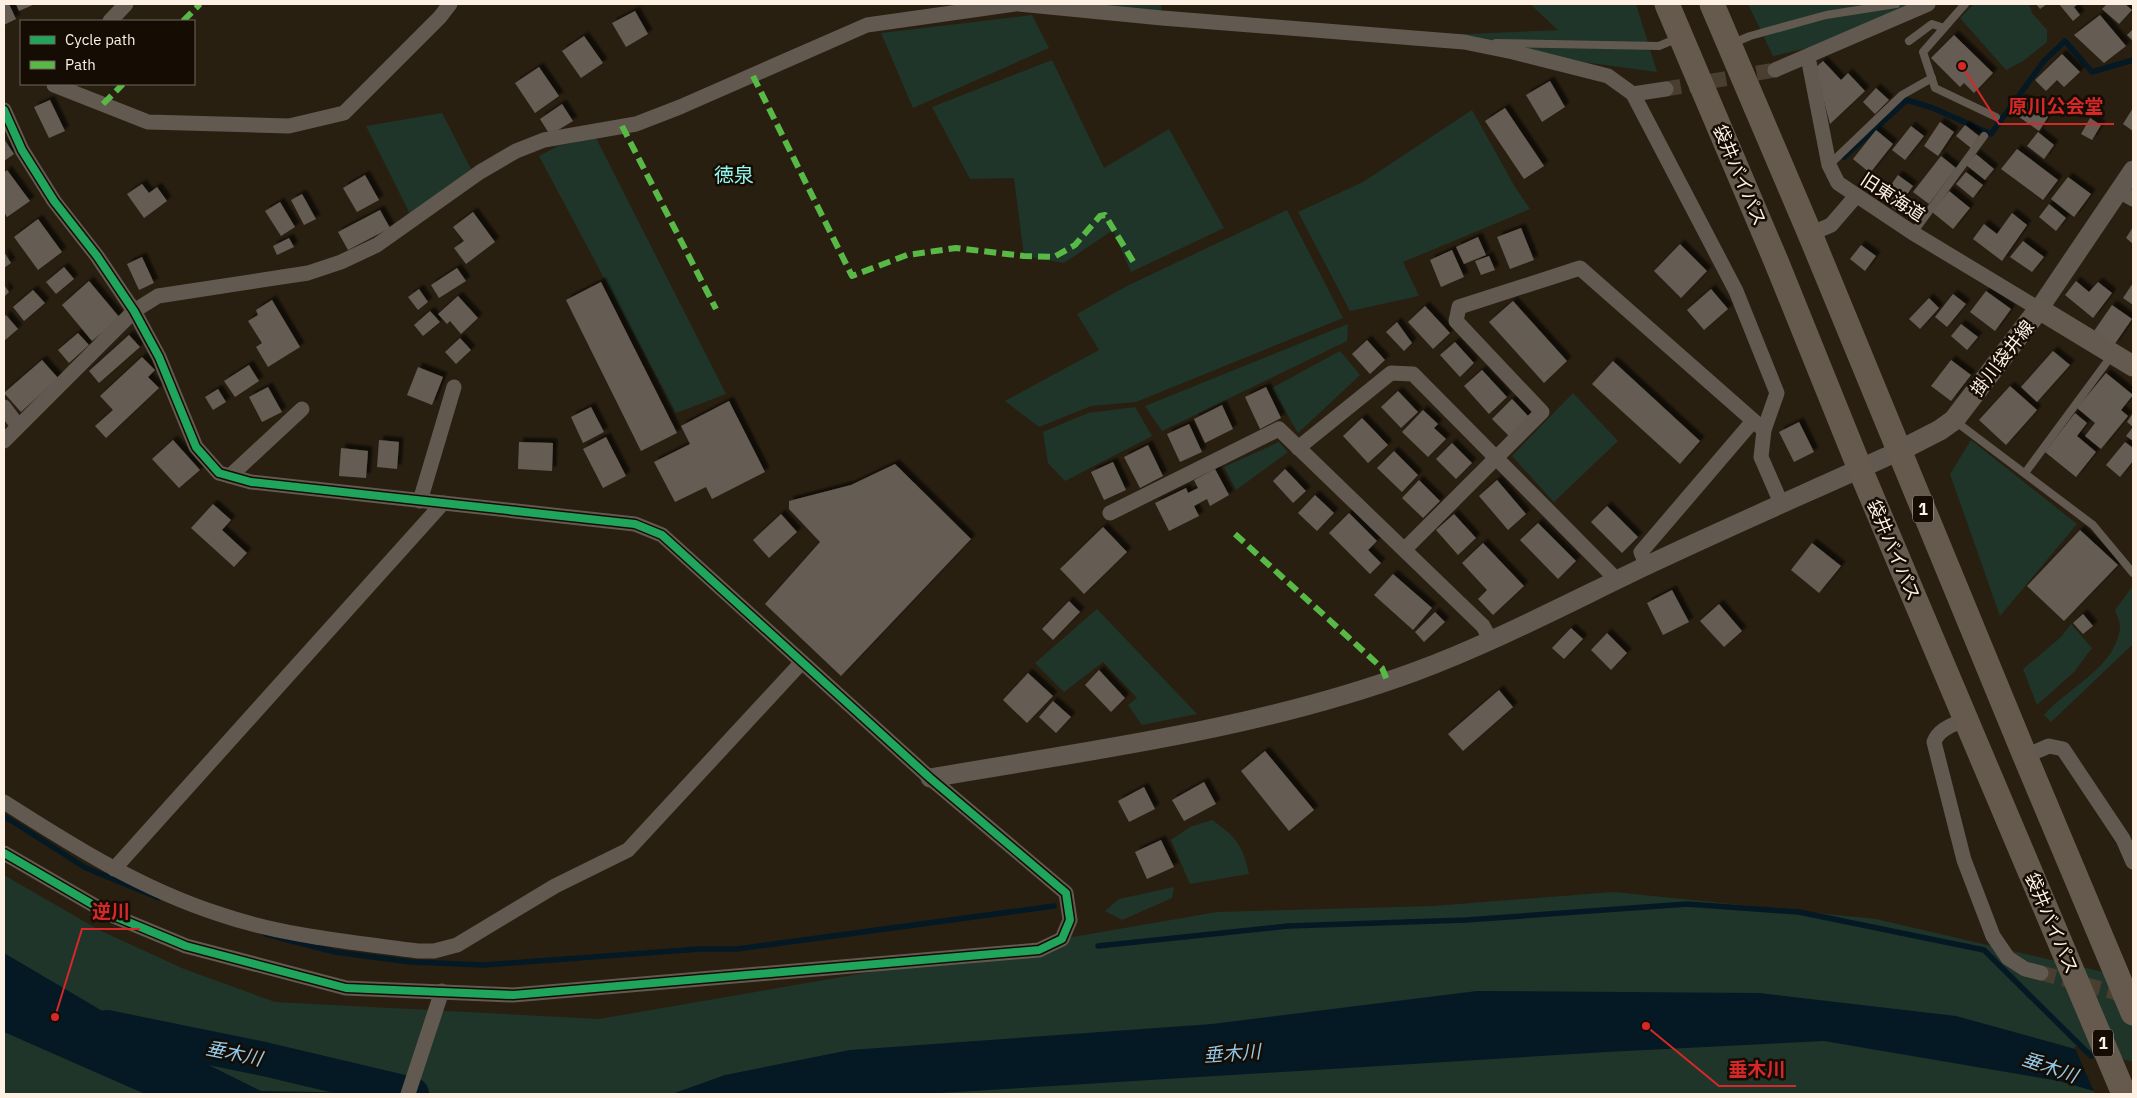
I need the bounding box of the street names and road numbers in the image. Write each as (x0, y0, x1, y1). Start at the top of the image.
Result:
street label: 袋井バイパス (1708, 121, 1772, 229)
street label: 旧東海道 (1857, 168, 1929, 226)
street label: 掛川袋井線 (1965, 315, 2039, 401)
street label: 袋井バイパス (1862, 496, 1926, 604)
road number: 1 (1913, 496, 1933, 522)
street label: 袋井バイパス (2020, 869, 2084, 977)
road number: 1 (2093, 1030, 2113, 1056)

